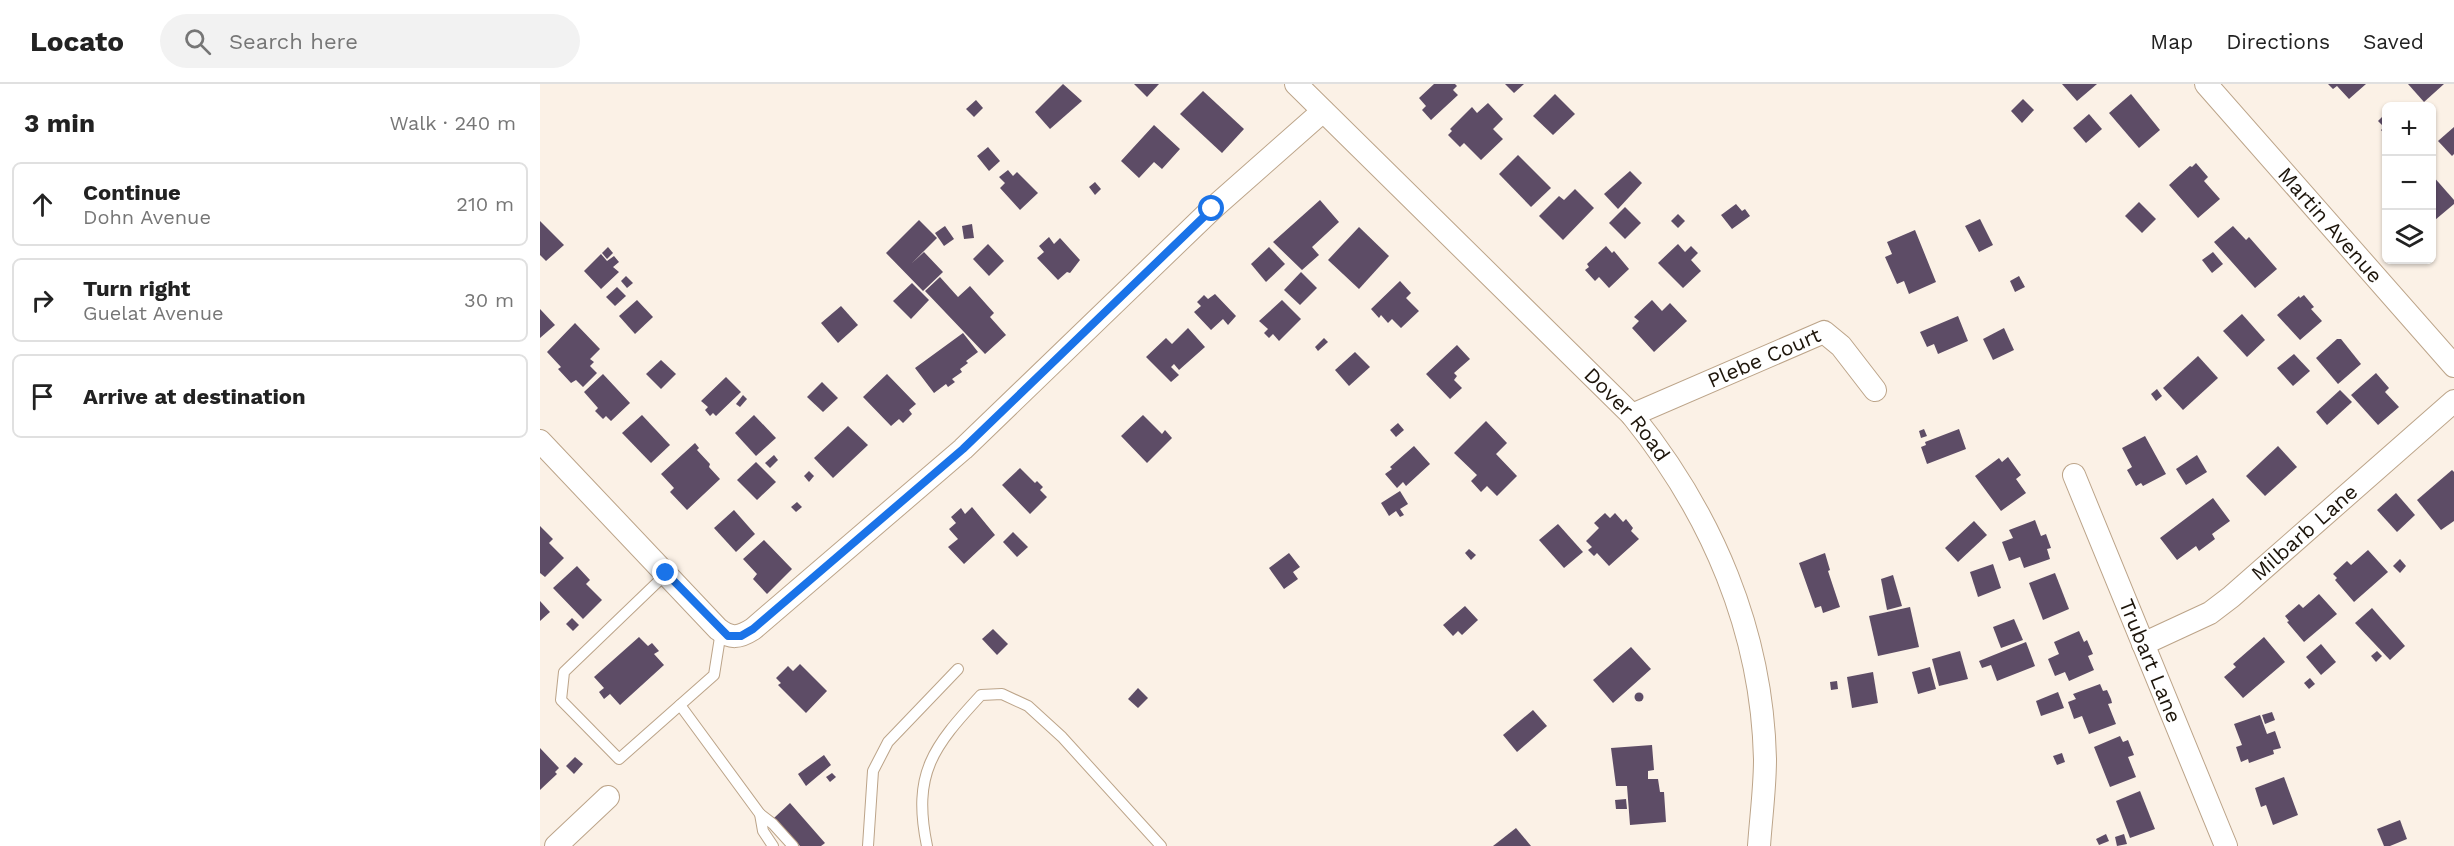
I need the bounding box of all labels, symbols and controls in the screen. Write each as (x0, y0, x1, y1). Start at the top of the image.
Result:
search box (160, 14, 580, 68)
text: Locato (30, 25, 124, 58)
icon: search (181, 25, 214, 58)
text: Search here (229, 29, 358, 54)
text: Map (2150, 29, 2193, 54)
text: Directions (2226, 29, 2330, 54)
text: Saved (2363, 29, 2424, 54)
map controls (2382, 102, 2436, 264)
button: + (2382, 102, 2436, 156)
text: 3 min (24, 108, 95, 138)
text: Walk · 240 m (389, 111, 516, 135)
button: − (2382, 156, 2436, 210)
street label: Martin Avenue (2273, 162, 2388, 288)
text: Continue (83, 180, 181, 205)
icon: ahead (26, 188, 59, 221)
text: 210 m (456, 192, 514, 216)
route start (1198, 195, 1224, 221)
text: Dohn Avenue (83, 205, 211, 229)
button: layers (2382, 210, 2436, 264)
text: Turn right (83, 276, 190, 301)
icon: right (26, 284, 59, 317)
text: 30 m (464, 288, 514, 312)
text: Guelat Avenue (83, 301, 224, 325)
street label: Plebe Court (1704, 322, 1824, 393)
street label: Dover Road (1579, 362, 1676, 466)
icon: arrive (26, 380, 59, 413)
text: Arrive at destination (83, 384, 306, 409)
street label: Milbarb Lane (2246, 479, 2363, 586)
route end (652, 559, 678, 585)
street label: Trubart Lane (2114, 595, 2187, 726)

